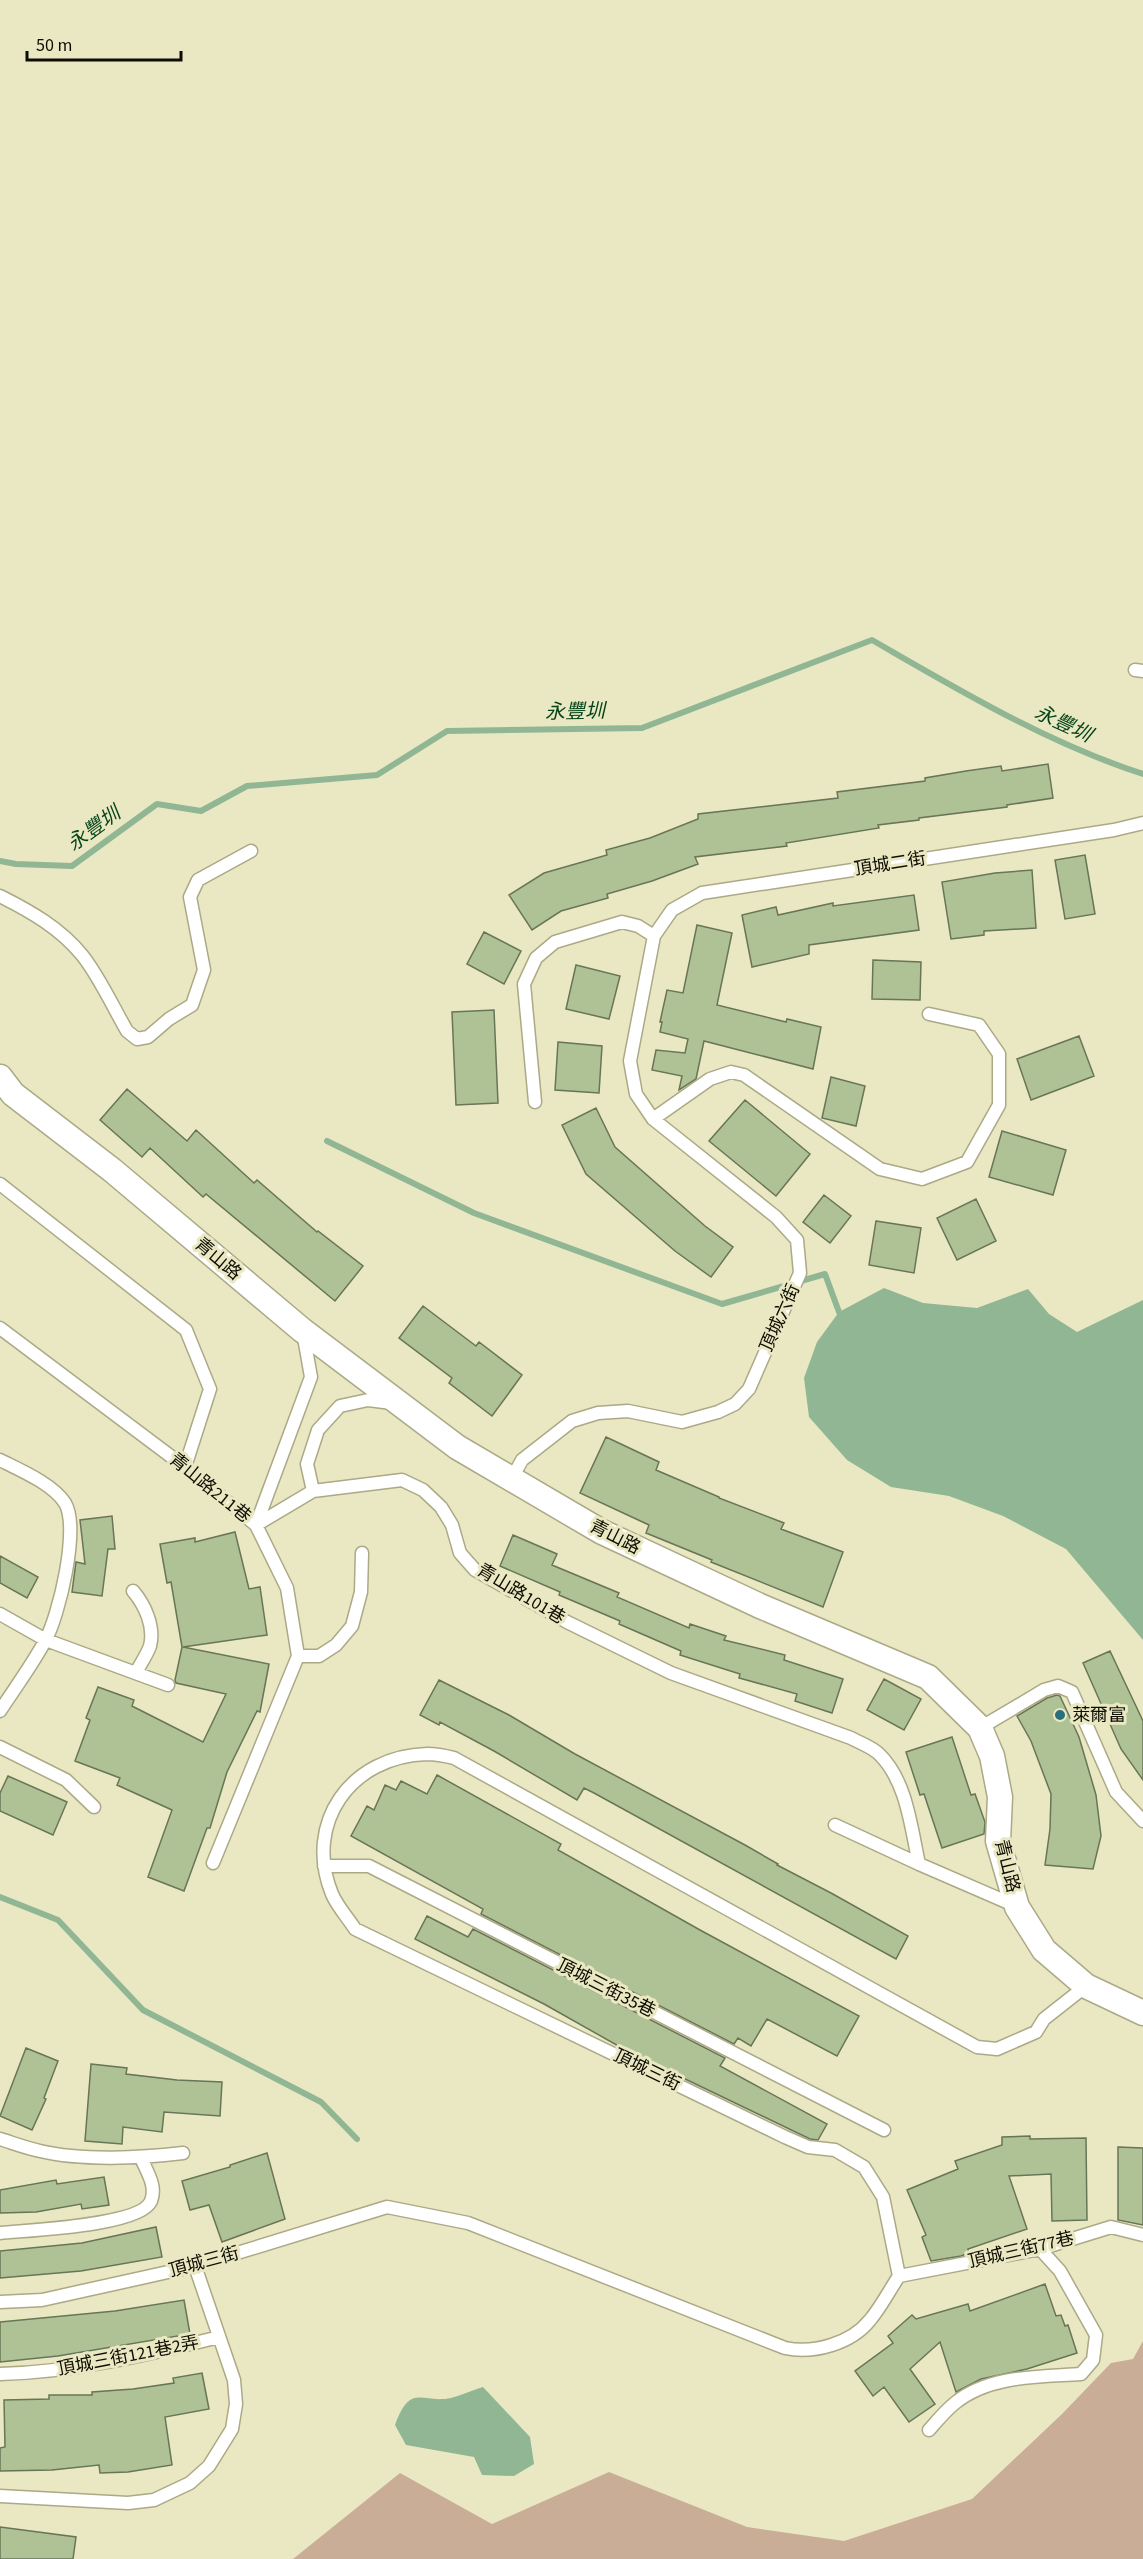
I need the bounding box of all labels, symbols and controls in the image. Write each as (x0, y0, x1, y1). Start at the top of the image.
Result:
scale bar (27, 24, 182, 62)
text: 50 m (36, 33, 72, 58)
water label: 永豐圳 (545, 697, 608, 727)
water label: 永豐圳 (1030, 699, 1099, 751)
water label: 永豐圳 (62, 798, 129, 858)
street label: 頂城二街 (852, 846, 928, 882)
street label: 青山路 (189, 1232, 247, 1286)
street label: 頂城六街 (754, 1280, 806, 1356)
street label: 青山路211巷 (164, 1447, 256, 1529)
street label: 青山路 (585, 1514, 645, 1560)
street label: 青山路101巷 (472, 1558, 570, 1630)
place label: 萊爾富 (1072, 1703, 1126, 1728)
marker: 萊爾富 (1053, 1708, 1067, 1722)
street label: 青山路 (988, 1837, 1026, 1895)
street label: 頂城三街35巷 (552, 1952, 660, 2024)
street label: 頂城三街 (609, 2043, 685, 2097)
street label: 頂城三街77巷 (966, 2226, 1076, 2274)
street label: 頂城三街 (166, 2241, 242, 2283)
street label: 頂城三街121巷2弄 (55, 2330, 201, 2382)

